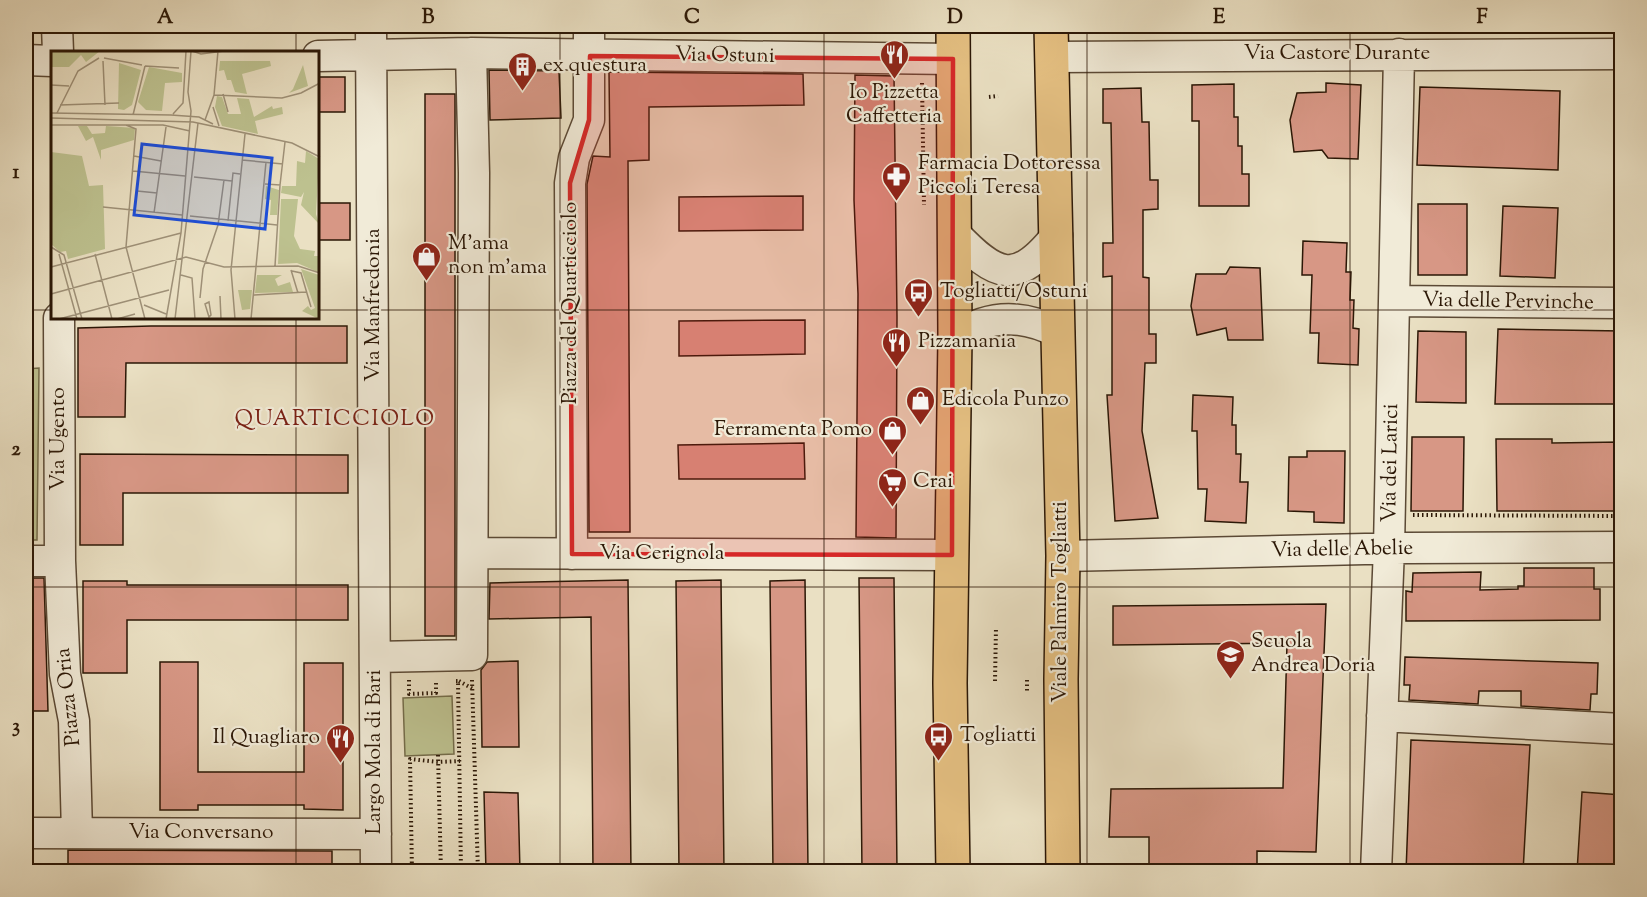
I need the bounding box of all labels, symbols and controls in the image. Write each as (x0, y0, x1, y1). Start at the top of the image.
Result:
text: A (157, 4, 174, 33)
text: B (422, 4, 435, 33)
text: C (684, 4, 700, 33)
text: D (947, 4, 963, 33)
text: E (1213, 4, 1226, 33)
text: F (1476, 4, 1488, 33)
restaurant icon: Io Pizzetta Caffetteria (878, 38, 910, 80)
street label: Via Castore Durante (1244, 39, 1430, 69)
street label: Via Ostuni (675, 40, 775, 72)
building icon: ex questura (506, 50, 538, 92)
inset map (51, 51, 320, 320)
place label: ex questura (543, 51, 647, 81)
place label: Io Pizzetta Caffetteria (846, 78, 942, 132)
place label: Farmacia Dottoressa Piccoli Teresa (918, 149, 1101, 203)
text: 1 (13, 159, 20, 188)
pharmacy icon: Farmacia Dottoressa Piccoli Teresa (881, 160, 913, 202)
street label: Piazza del Quarticciolo (556, 202, 586, 404)
street label: Via Manfredonia (359, 228, 389, 382)
place label: M'ama non m'ama (448, 229, 547, 283)
shop icon: M'ama non m'ama (411, 240, 443, 282)
bus stop icon: Togliatti/Ostuni (903, 276, 935, 318)
place label: Togliatti/Ostuni (940, 277, 1088, 307)
street label: Via delle Pervinche (1422, 286, 1594, 318)
restaurant icon: Pizzamania (881, 326, 913, 368)
place label: Pizzamania (918, 327, 1016, 357)
shop icon: Edicola Punzo (905, 384, 937, 426)
place label: Edicola Punzo (942, 385, 1069, 415)
street label: Via Ugento (44, 387, 74, 491)
street label: Via dei Larici (1375, 403, 1407, 523)
district label: QUARTICCIOLO (234, 404, 436, 436)
shop icon: Ferramenta Pomo (877, 414, 909, 456)
place label: Ferramenta Pomo (714, 415, 872, 445)
text: 2 (11, 436, 21, 465)
supermarket icon: Crai (876, 466, 908, 508)
place label: Crai (913, 467, 953, 497)
street label: Viale Palmiro Togliatti (1046, 501, 1076, 703)
street label: Via delle Abelie (1271, 534, 1413, 566)
street label: Via Cerignola (599, 539, 725, 569)
place label: Scuola Andrea Doria (1251, 627, 1376, 681)
school or university icon: Scuola Andrea Doria (1214, 638, 1246, 680)
street label: Piazza Oria (49, 646, 89, 748)
street label: Largo Mola di Bari (360, 669, 390, 835)
text: 3 (12, 713, 20, 742)
bus stop icon: Togliatti (923, 720, 955, 762)
place label: Togliatti (960, 721, 1036, 751)
restaurant icon: Il Quagliaro (325, 722, 357, 764)
place label: Il Quagliaro (213, 723, 320, 753)
street label: Via Conversano (128, 818, 274, 848)

